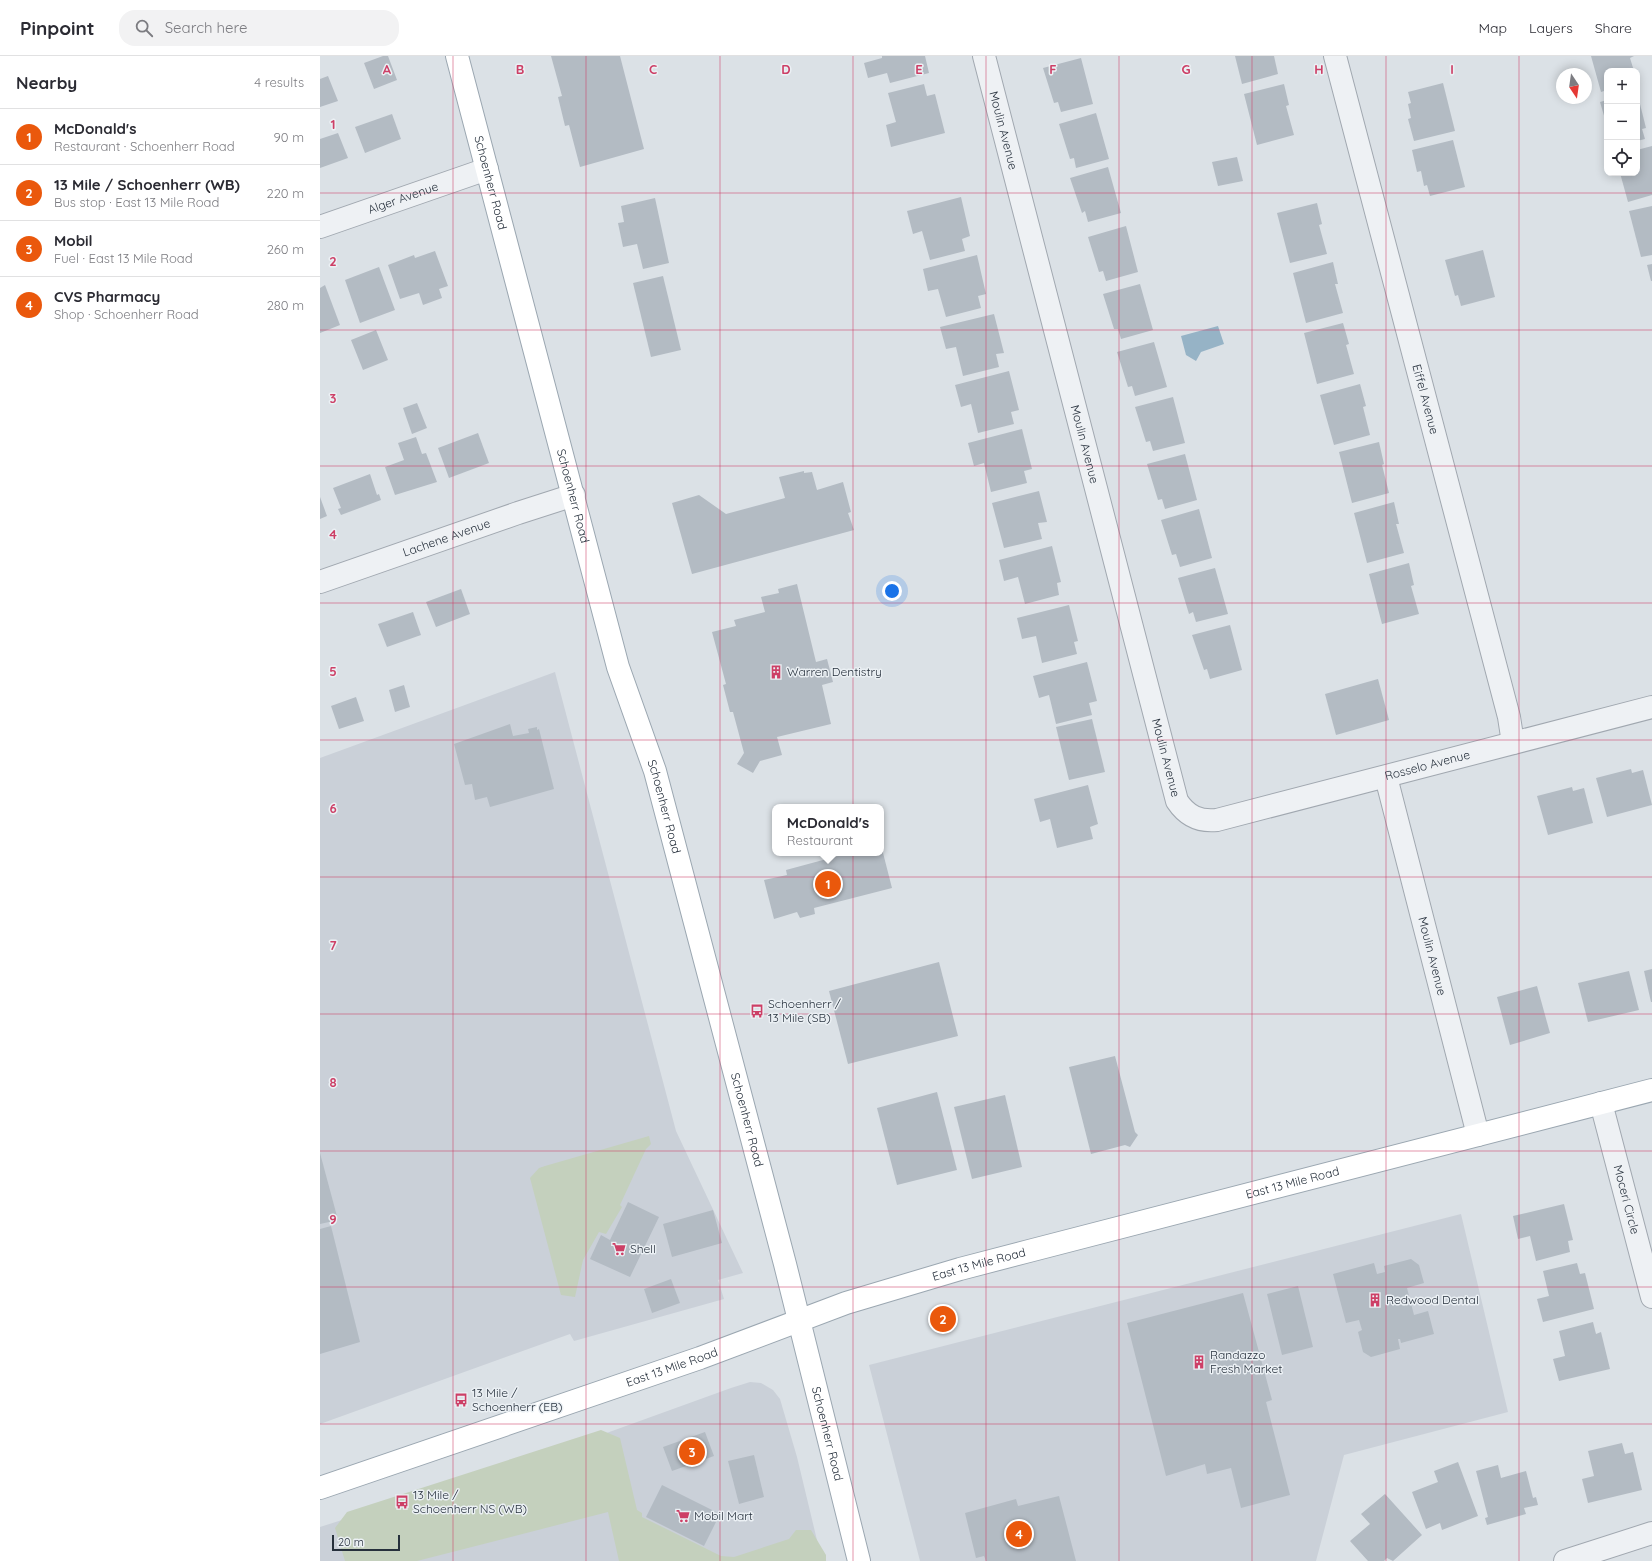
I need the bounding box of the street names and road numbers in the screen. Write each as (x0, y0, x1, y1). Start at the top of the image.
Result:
street label: Moulin Avenue (986, 90, 1021, 172)
street label: Schoenherr Road (471, 134, 510, 231)
street label: Alger Avenue (366, 178, 440, 217)
street label: Eiffel Avenue (1409, 362, 1442, 436)
street label: Moulin Avenue (1068, 403, 1102, 485)
street label: Schoenherr Road (554, 447, 593, 545)
street label: Lachene Avenue (401, 515, 492, 560)
street label: Moulin Avenue (1149, 717, 1184, 799)
street label: Rosselo Avenue (1383, 747, 1472, 783)
street label: Schoenherr Road (645, 757, 684, 855)
street label: Moulin Avenue (1415, 915, 1450, 997)
street label: Schoenherr Road (728, 1071, 767, 1168)
street label: East 13 Mile Road (1244, 1163, 1341, 1202)
street label: Moceri Circle (1611, 1163, 1643, 1236)
street label: East 13 Mile Road (930, 1244, 1027, 1284)
street label: East 13 Mile Road (624, 1344, 720, 1390)
street label: Schoenherr Road (809, 1385, 847, 1482)

